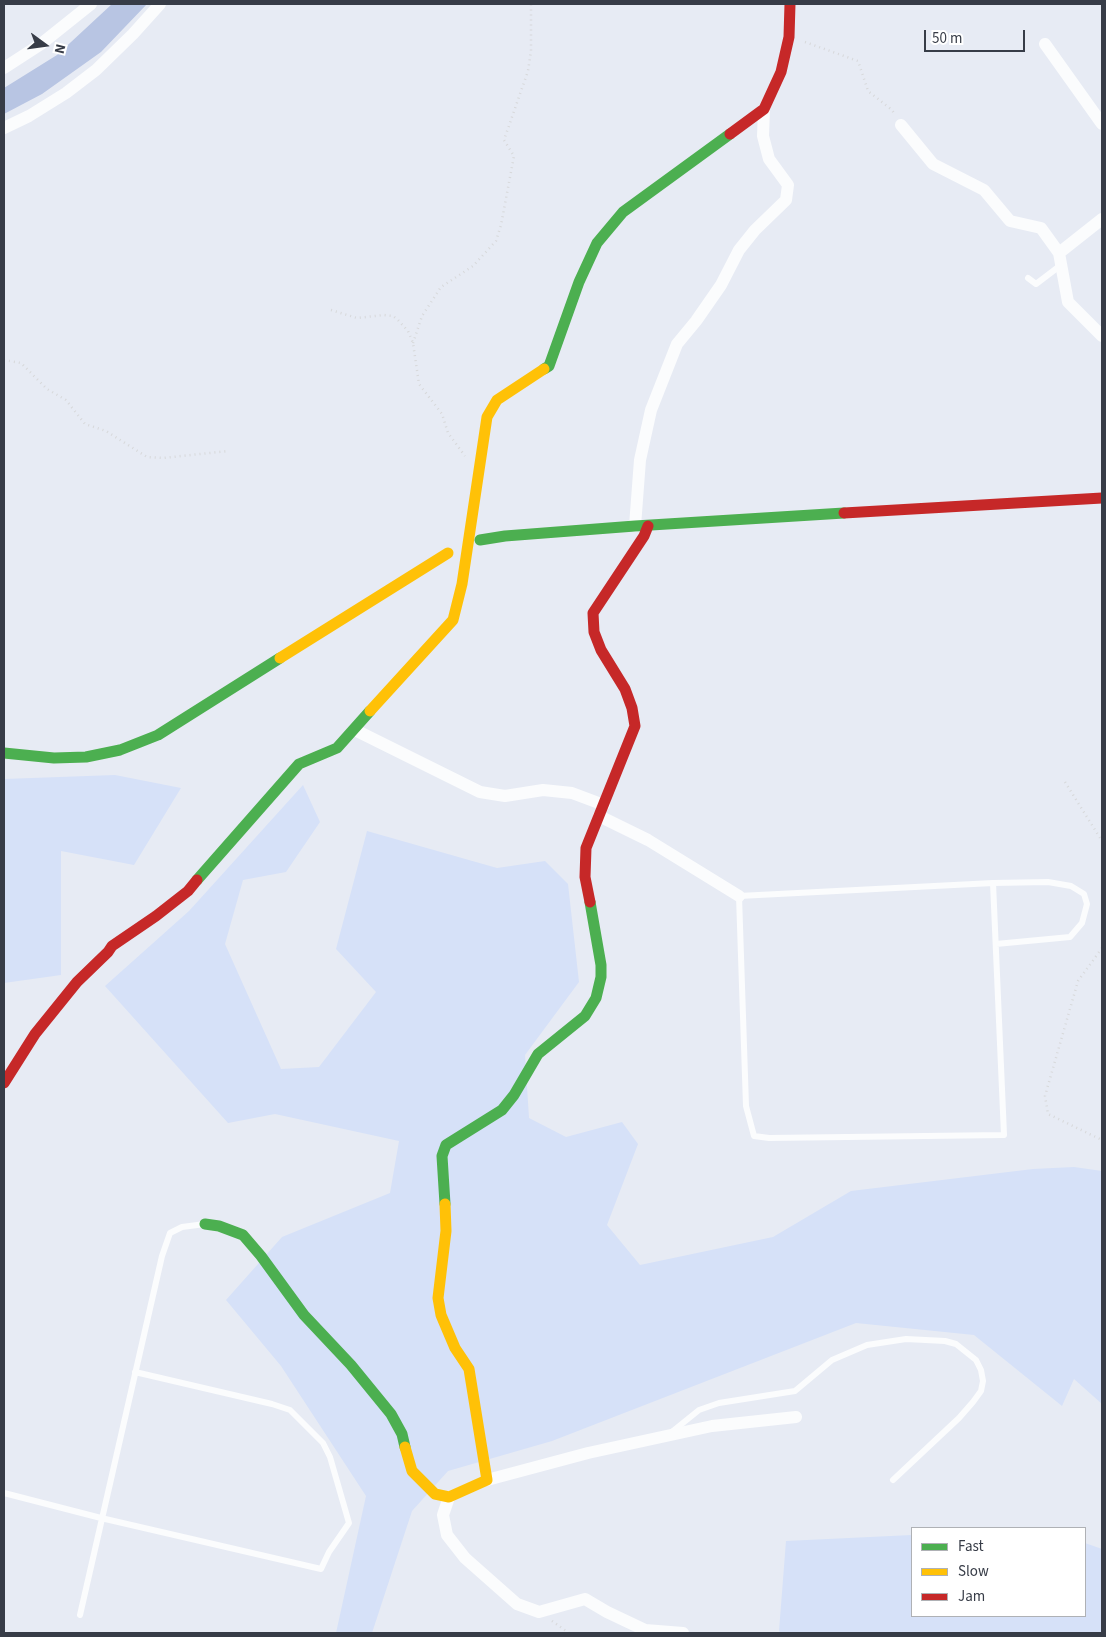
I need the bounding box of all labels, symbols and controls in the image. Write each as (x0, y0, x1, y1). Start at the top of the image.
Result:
north arrow (20, 20, 70, 70)
scale bar (926, 20, 1027, 52)
text: 50 m (932, 28, 962, 49)
text: N (49, 42, 70, 56)
legend (911, 1527, 1086, 1617)
text: Fast (958, 1536, 984, 1557)
text: Slow (958, 1561, 989, 1582)
text: Jam (958, 1586, 985, 1607)

